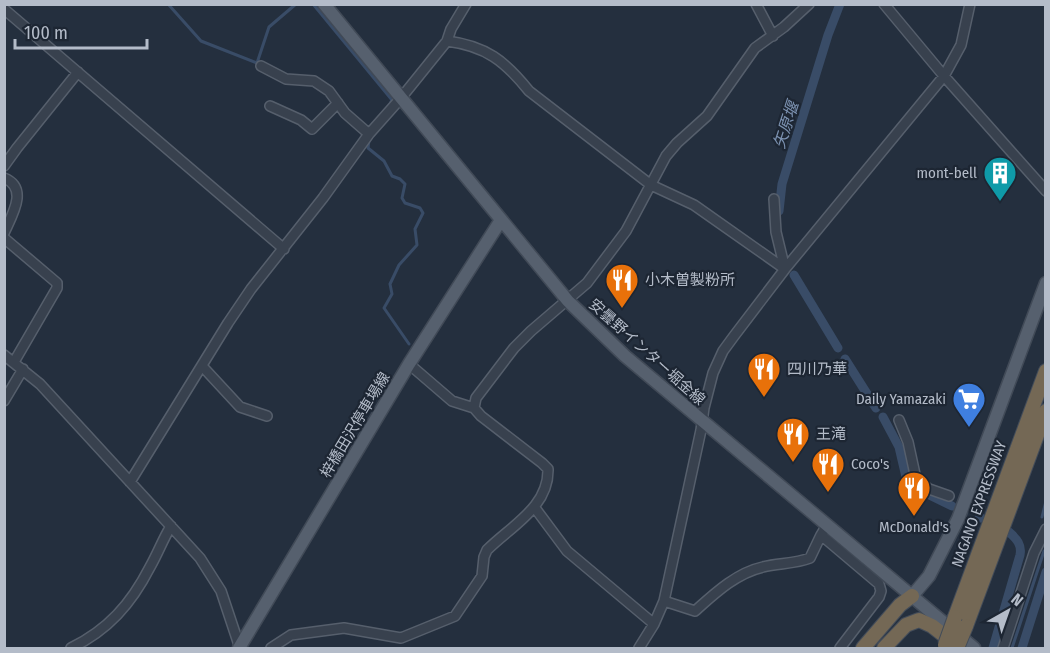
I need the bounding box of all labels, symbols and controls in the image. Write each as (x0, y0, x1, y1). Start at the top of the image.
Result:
scale bar (15, 12, 147, 50)
text: 100 m (24, 22, 68, 44)
water label: 矢原堰 (770, 96, 803, 151)
building icon: mont-bell (982, 155, 1018, 202)
place label: mont-bell (917, 164, 977, 182)
restaurant icon: 小木曽製粉所 (604, 262, 640, 309)
place label: 小木曽製粉所 (645, 271, 735, 289)
street label: 安曇野インター堀金線 (585, 295, 709, 409)
restaurant icon: 四川乃華 (746, 351, 782, 398)
place label: 四川乃華 (787, 360, 847, 378)
street label: 梓橋田沢停車場線 (316, 369, 394, 481)
supermarket icon: Daily Yamazaki (951, 381, 987, 428)
place label: Daily Yamazaki (856, 390, 946, 408)
restaurant icon: 王滝 (775, 416, 811, 463)
place label: 王滝 (816, 425, 846, 443)
street label: NAGANO EXPRESSWAY (948, 438, 1010, 570)
restaurant icon: Coco's (810, 446, 846, 493)
place label: Coco's (851, 455, 889, 473)
restaurant icon: McDonald's (896, 470, 932, 517)
place label: McDonald's (879, 518, 949, 536)
north arrow (978, 581, 1038, 641)
text: N (1008, 590, 1027, 610)

